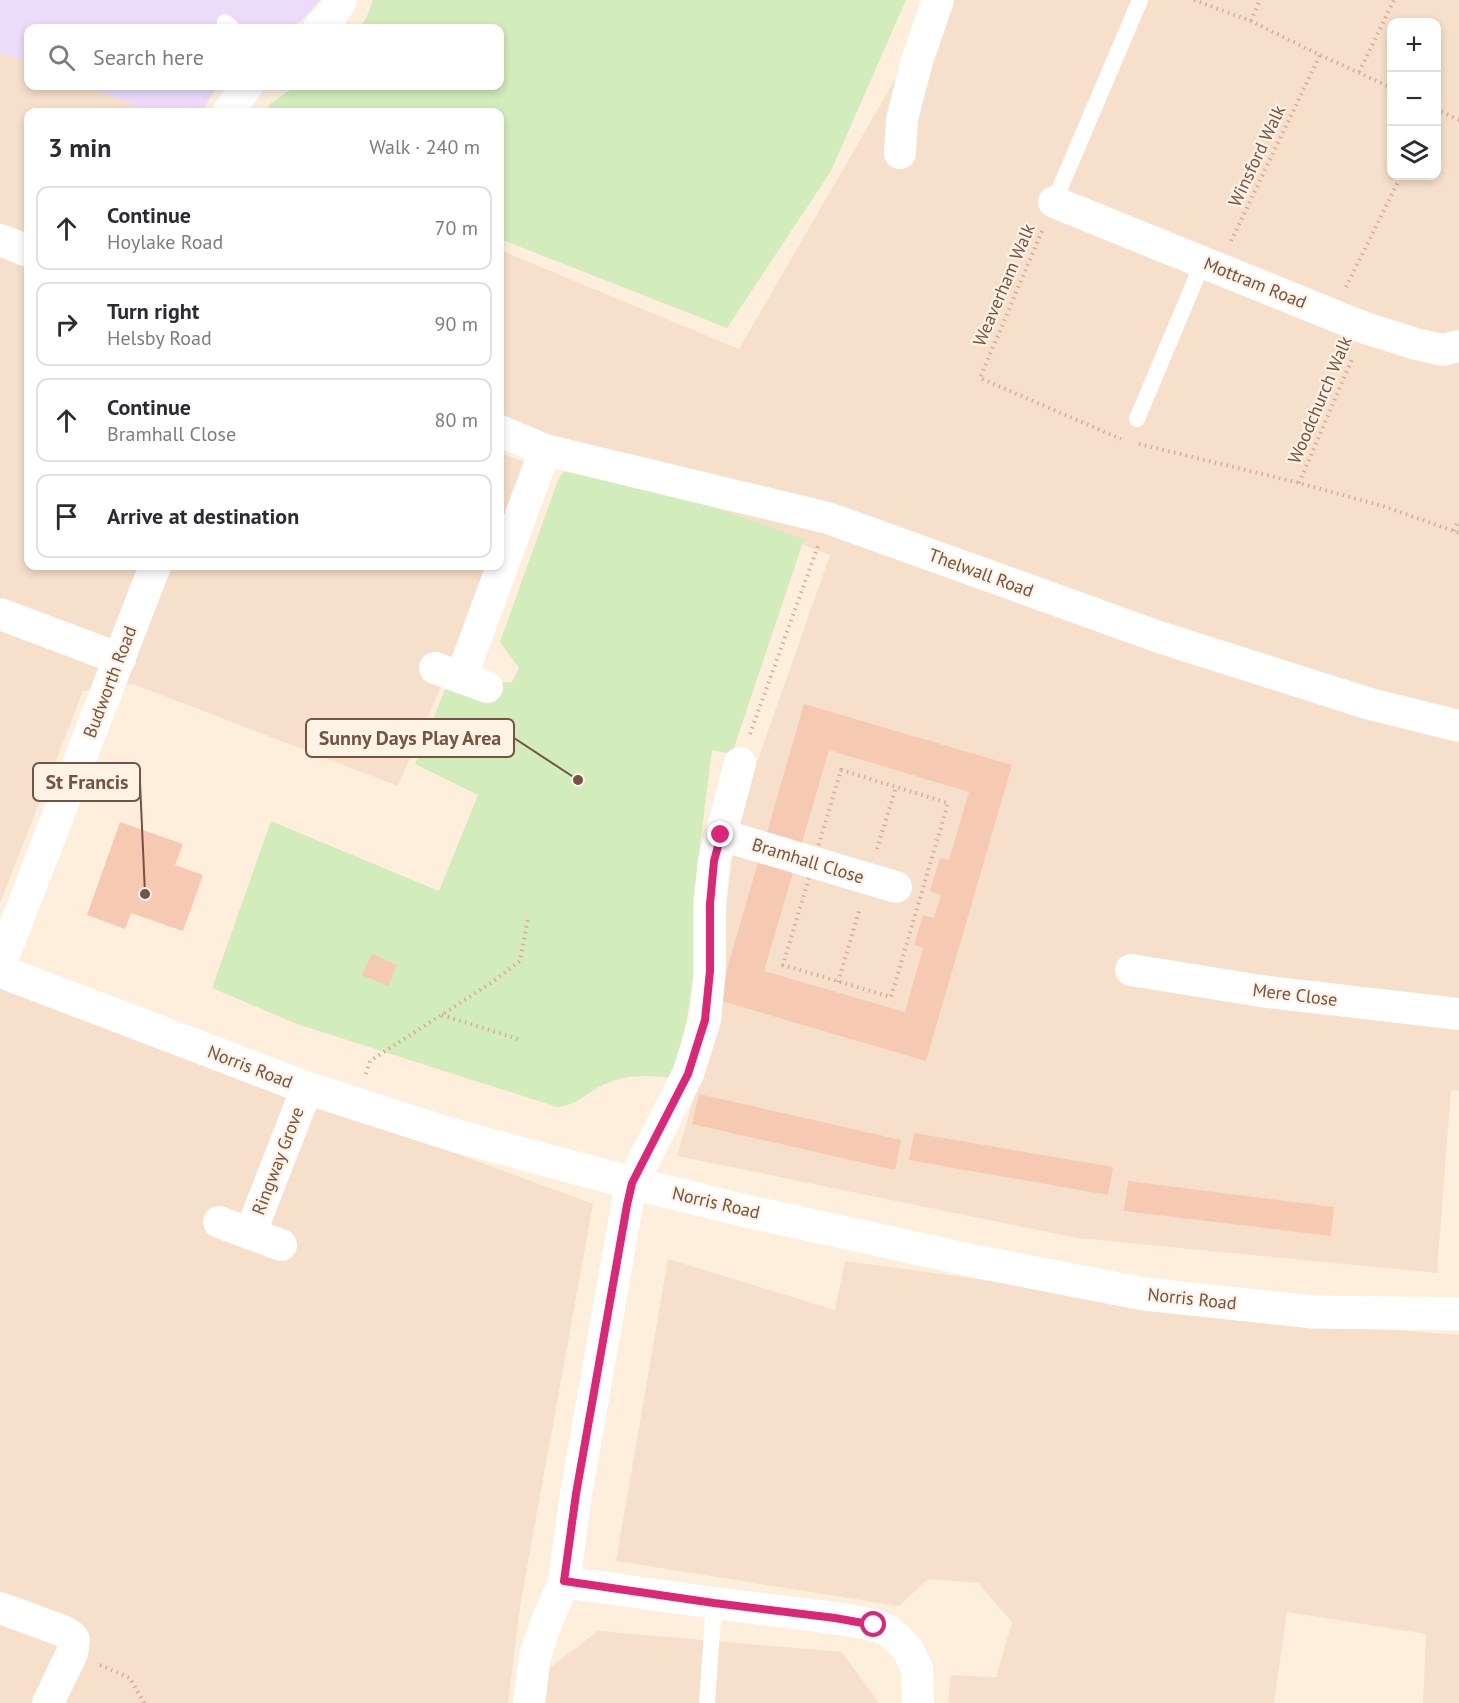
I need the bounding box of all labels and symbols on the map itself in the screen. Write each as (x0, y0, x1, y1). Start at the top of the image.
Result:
street label: Winsford Walk (1223, 101, 1290, 210)
street label: Weaverham Walk (967, 220, 1040, 349)
street label: Mottram Road (1200, 252, 1310, 314)
street label: Woodchurch Walk (1282, 332, 1357, 467)
street label: Thelwall Road (926, 543, 1037, 602)
street label: Budworth Road (78, 623, 141, 741)
callout: Sunny Days Play Area (306, 719, 514, 757)
text: Sunny Days Play Area (319, 725, 501, 751)
callout: St Francis (33, 763, 140, 801)
text: St Francis (45, 769, 129, 795)
route end (707, 821, 733, 847)
street label: Bramhall Close (749, 833, 867, 889)
street label: Mere Close (1251, 978, 1339, 1011)
street label: Norris Road (204, 1040, 296, 1093)
street label: Ringway Grove (246, 1104, 309, 1218)
street label: Norris Road (670, 1181, 762, 1224)
street label: Norris Road (1146, 1282, 1238, 1315)
route start (860, 1611, 886, 1637)

